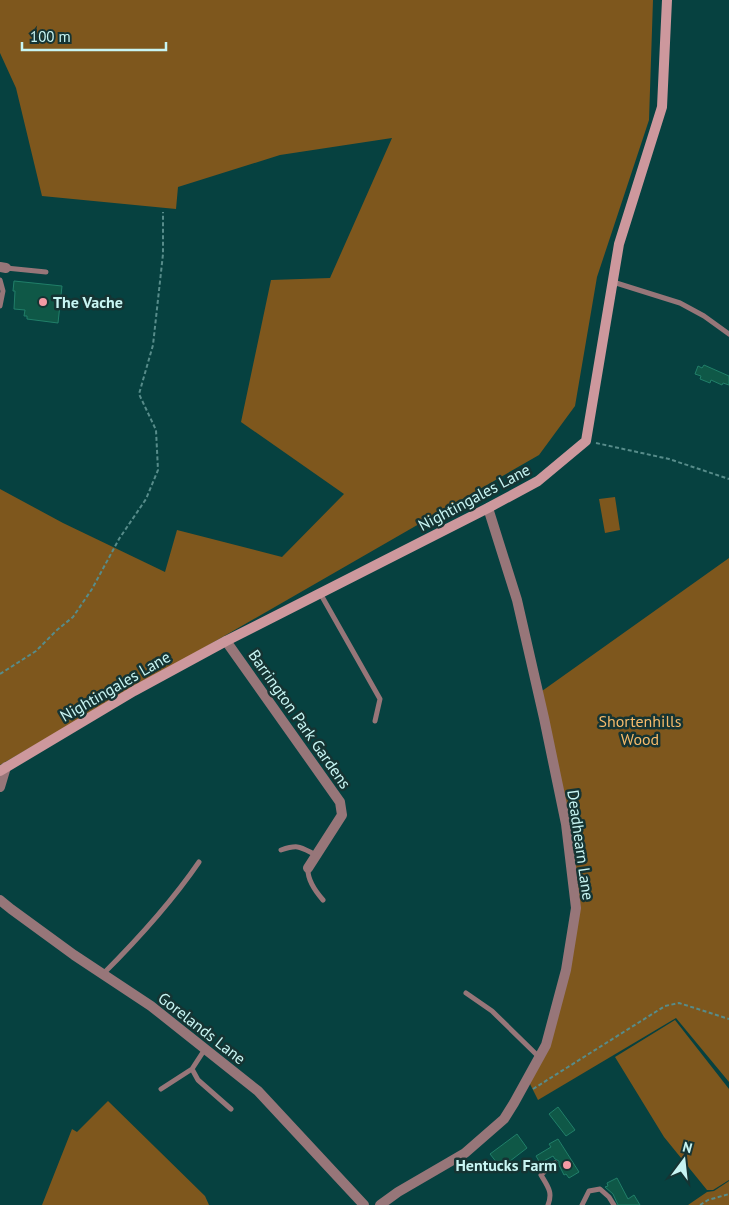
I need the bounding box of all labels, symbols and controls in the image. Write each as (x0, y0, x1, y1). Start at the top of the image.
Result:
scale bar (22, 20, 166, 52)
text: 100 m (30, 27, 71, 46)
place label: The Vache (53, 292, 123, 312)
marker: The Vache (37, 296, 49, 308)
street label: Nightingales Lane (415, 459, 533, 535)
street label: Nightingales Lane (56, 646, 174, 726)
street label: Barrington Park Gardens (244, 646, 356, 793)
park label: Shortenhills Wood (599, 711, 682, 749)
street label: Deadhearn Lane (563, 789, 599, 901)
street label: Gorelands Lane (154, 988, 250, 1068)
north arrow (659, 1135, 709, 1185)
text: N (681, 1138, 694, 1157)
place label: Hentucks Farm (455, 1155, 557, 1175)
marker: Hentucks Farm (561, 1159, 573, 1171)

